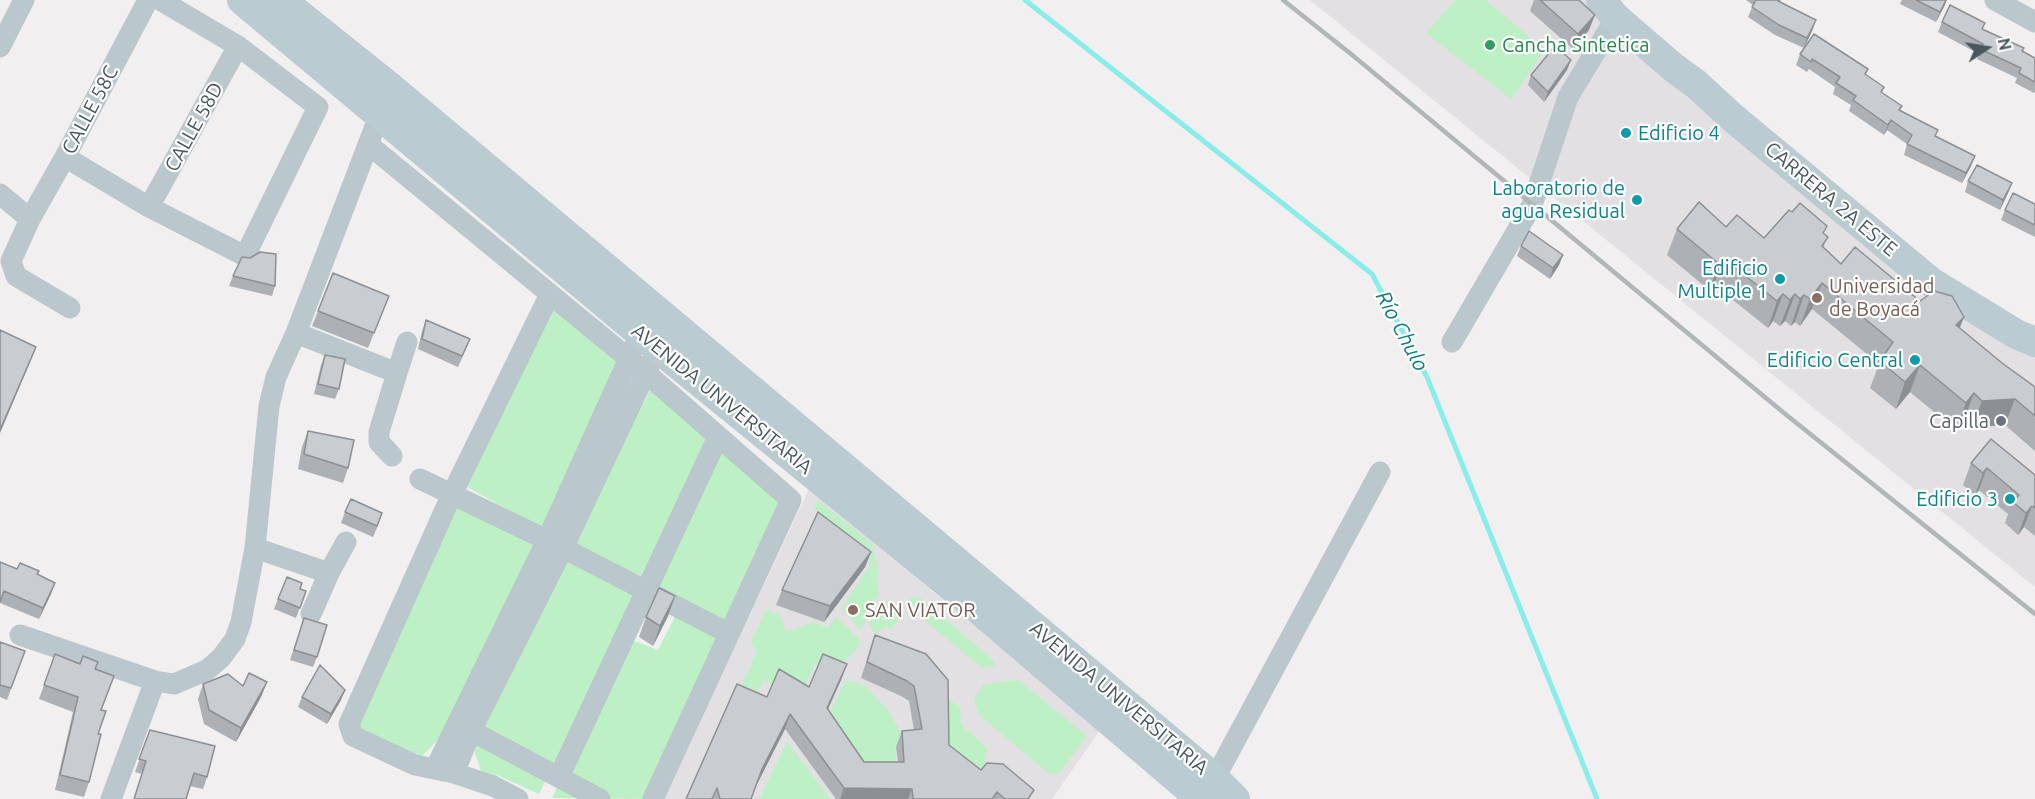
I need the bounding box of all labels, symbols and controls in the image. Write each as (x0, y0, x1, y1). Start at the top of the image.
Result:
north arrow (1957, 18, 2017, 78)
place label: Cancha Sintetica (1502, 33, 1649, 57)
text: N (1995, 37, 2015, 52)
marker: Cancha Sintetica (1483, 38, 1497, 52)
street label: CALLE 58C (57, 62, 123, 158)
street label: CALLE 58D (160, 78, 228, 176)
place label: Edificio 4 (1638, 121, 1720, 145)
marker: Edificio 4 (1619, 126, 1633, 140)
street label: CARRERA 2A ESTE (1760, 137, 1902, 261)
place label: Laboratorio de agua Residual (1492, 176, 1625, 223)
marker: Laboratorio de agua Residual (1630, 193, 1644, 207)
place label: Edificio Multiple 1 (1677, 256, 1768, 303)
marker: Edificio Multiple 1 (1773, 272, 1787, 286)
place label: Universidad de Boyacá (1829, 274, 1934, 321)
water label: Río Chulo (1370, 286, 1434, 376)
marker: Universidad de Boyacá (1810, 291, 1824, 305)
street label: AVENIDA UNIVERSITARIA (627, 319, 817, 479)
place label: Edificio Central (1767, 348, 1903, 372)
marker: Edificio Central (1908, 353, 1922, 367)
place label: Capilla (1929, 409, 1989, 433)
marker: Capilla (1994, 414, 2008, 428)
place label: Edificio 3 (1916, 487, 1998, 511)
marker: Edificio 3 (2003, 492, 2017, 506)
place label: SAN VIATOR (865, 598, 976, 622)
marker: SAN VIATOR (846, 603, 860, 617)
street label: AVENIDA UNIVERSITARIA (1025, 616, 1213, 780)

